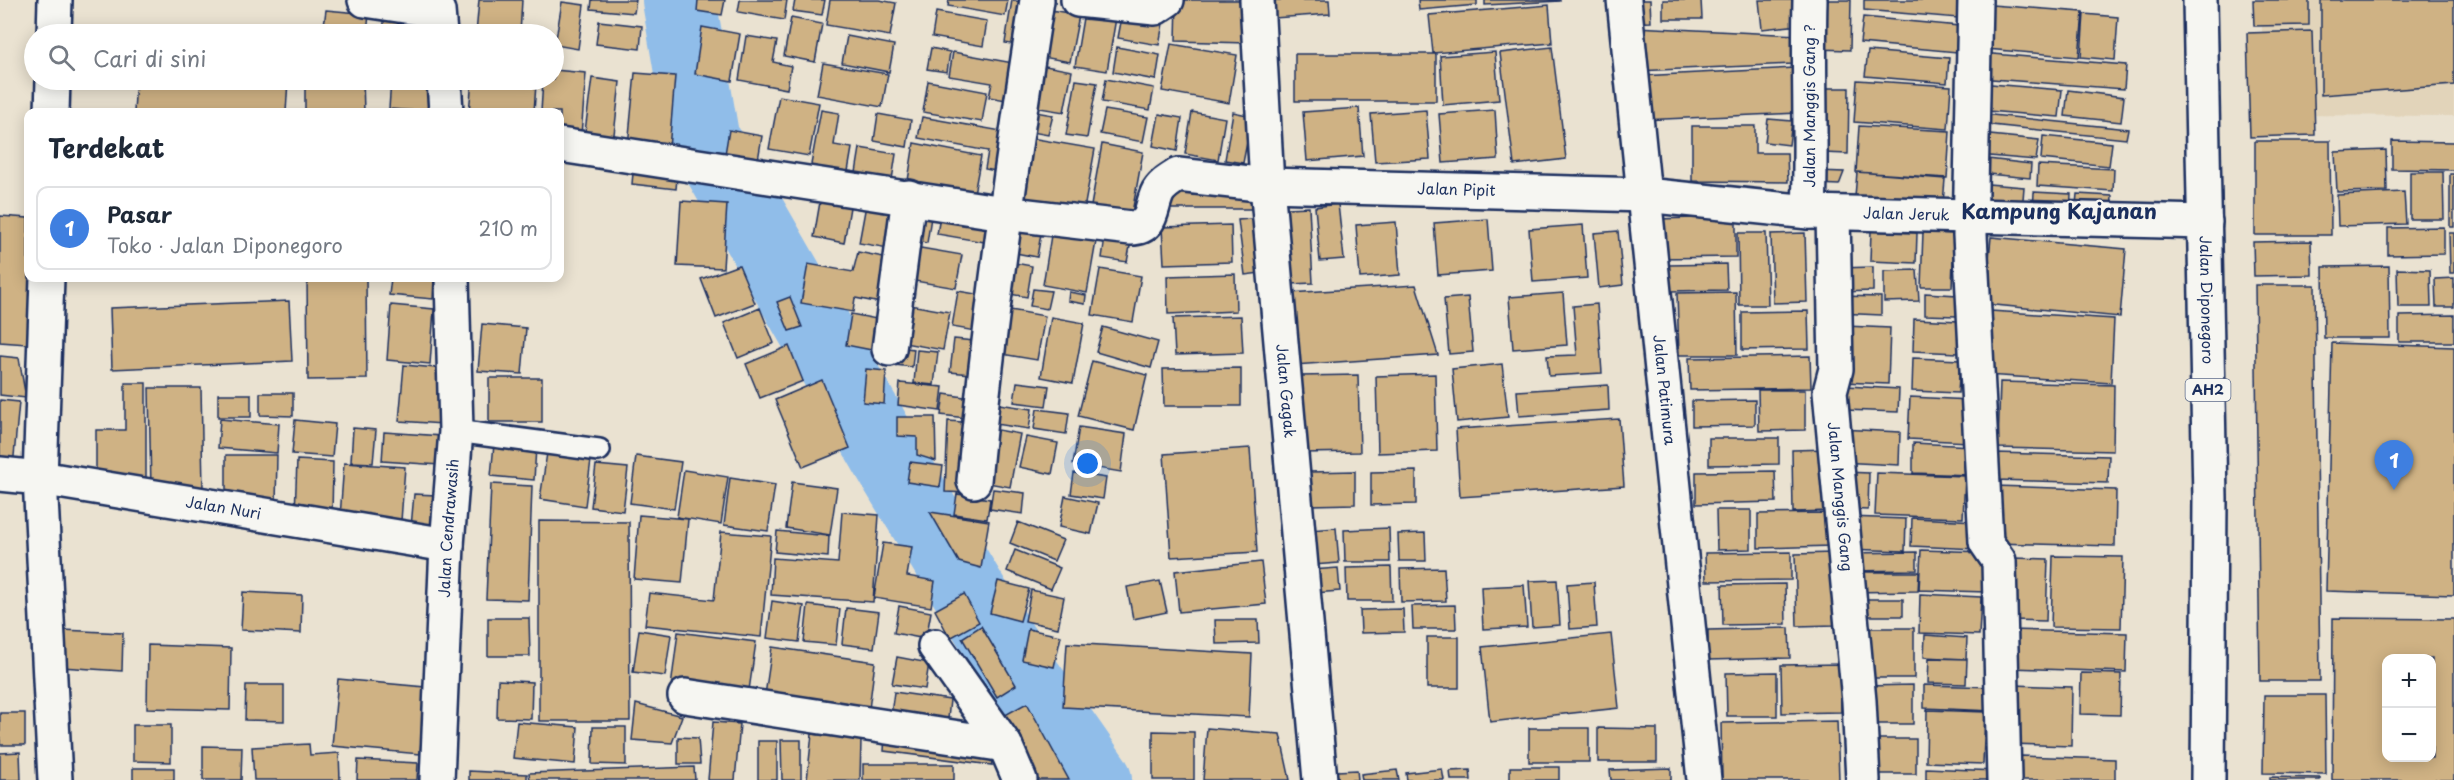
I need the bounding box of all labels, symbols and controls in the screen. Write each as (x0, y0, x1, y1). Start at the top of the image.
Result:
search box (24, 24, 564, 90)
street label: Jalan Manggis Gang ? (1797, 24, 1820, 188)
icon: search (45, 41, 78, 74)
text: Cari di sini (93, 41, 206, 74)
text: Terdekat (48, 128, 165, 167)
street label: Jalan Pipit (1417, 176, 1496, 201)
district label: Kampung Kajanan (1961, 194, 2157, 226)
text: Pasar (107, 197, 172, 230)
street label: Jalan Jeruk (1863, 200, 1950, 226)
text: 1 (65, 213, 74, 243)
text: 210 m (479, 213, 538, 243)
text: Toko · Jalan Diponegoro (107, 230, 343, 260)
street label: Jalan Diponegoro (2195, 235, 2220, 364)
street label: Jalan Patimura (1648, 333, 1683, 447)
street label: Jalan Gagak (1271, 343, 1303, 439)
road number: AH2 (2186, 379, 2230, 401)
street label: Jalan Manggis Gang (1823, 421, 1860, 572)
pin: 1 (2374, 440, 2414, 490)
your location (1073, 449, 1102, 478)
street label: Jalan Cendrawasih (432, 458, 464, 598)
street label: Jalan Nuri (184, 489, 263, 524)
map controls (2382, 654, 2436, 762)
button: + (2382, 654, 2436, 708)
button: − (2382, 708, 2436, 762)

